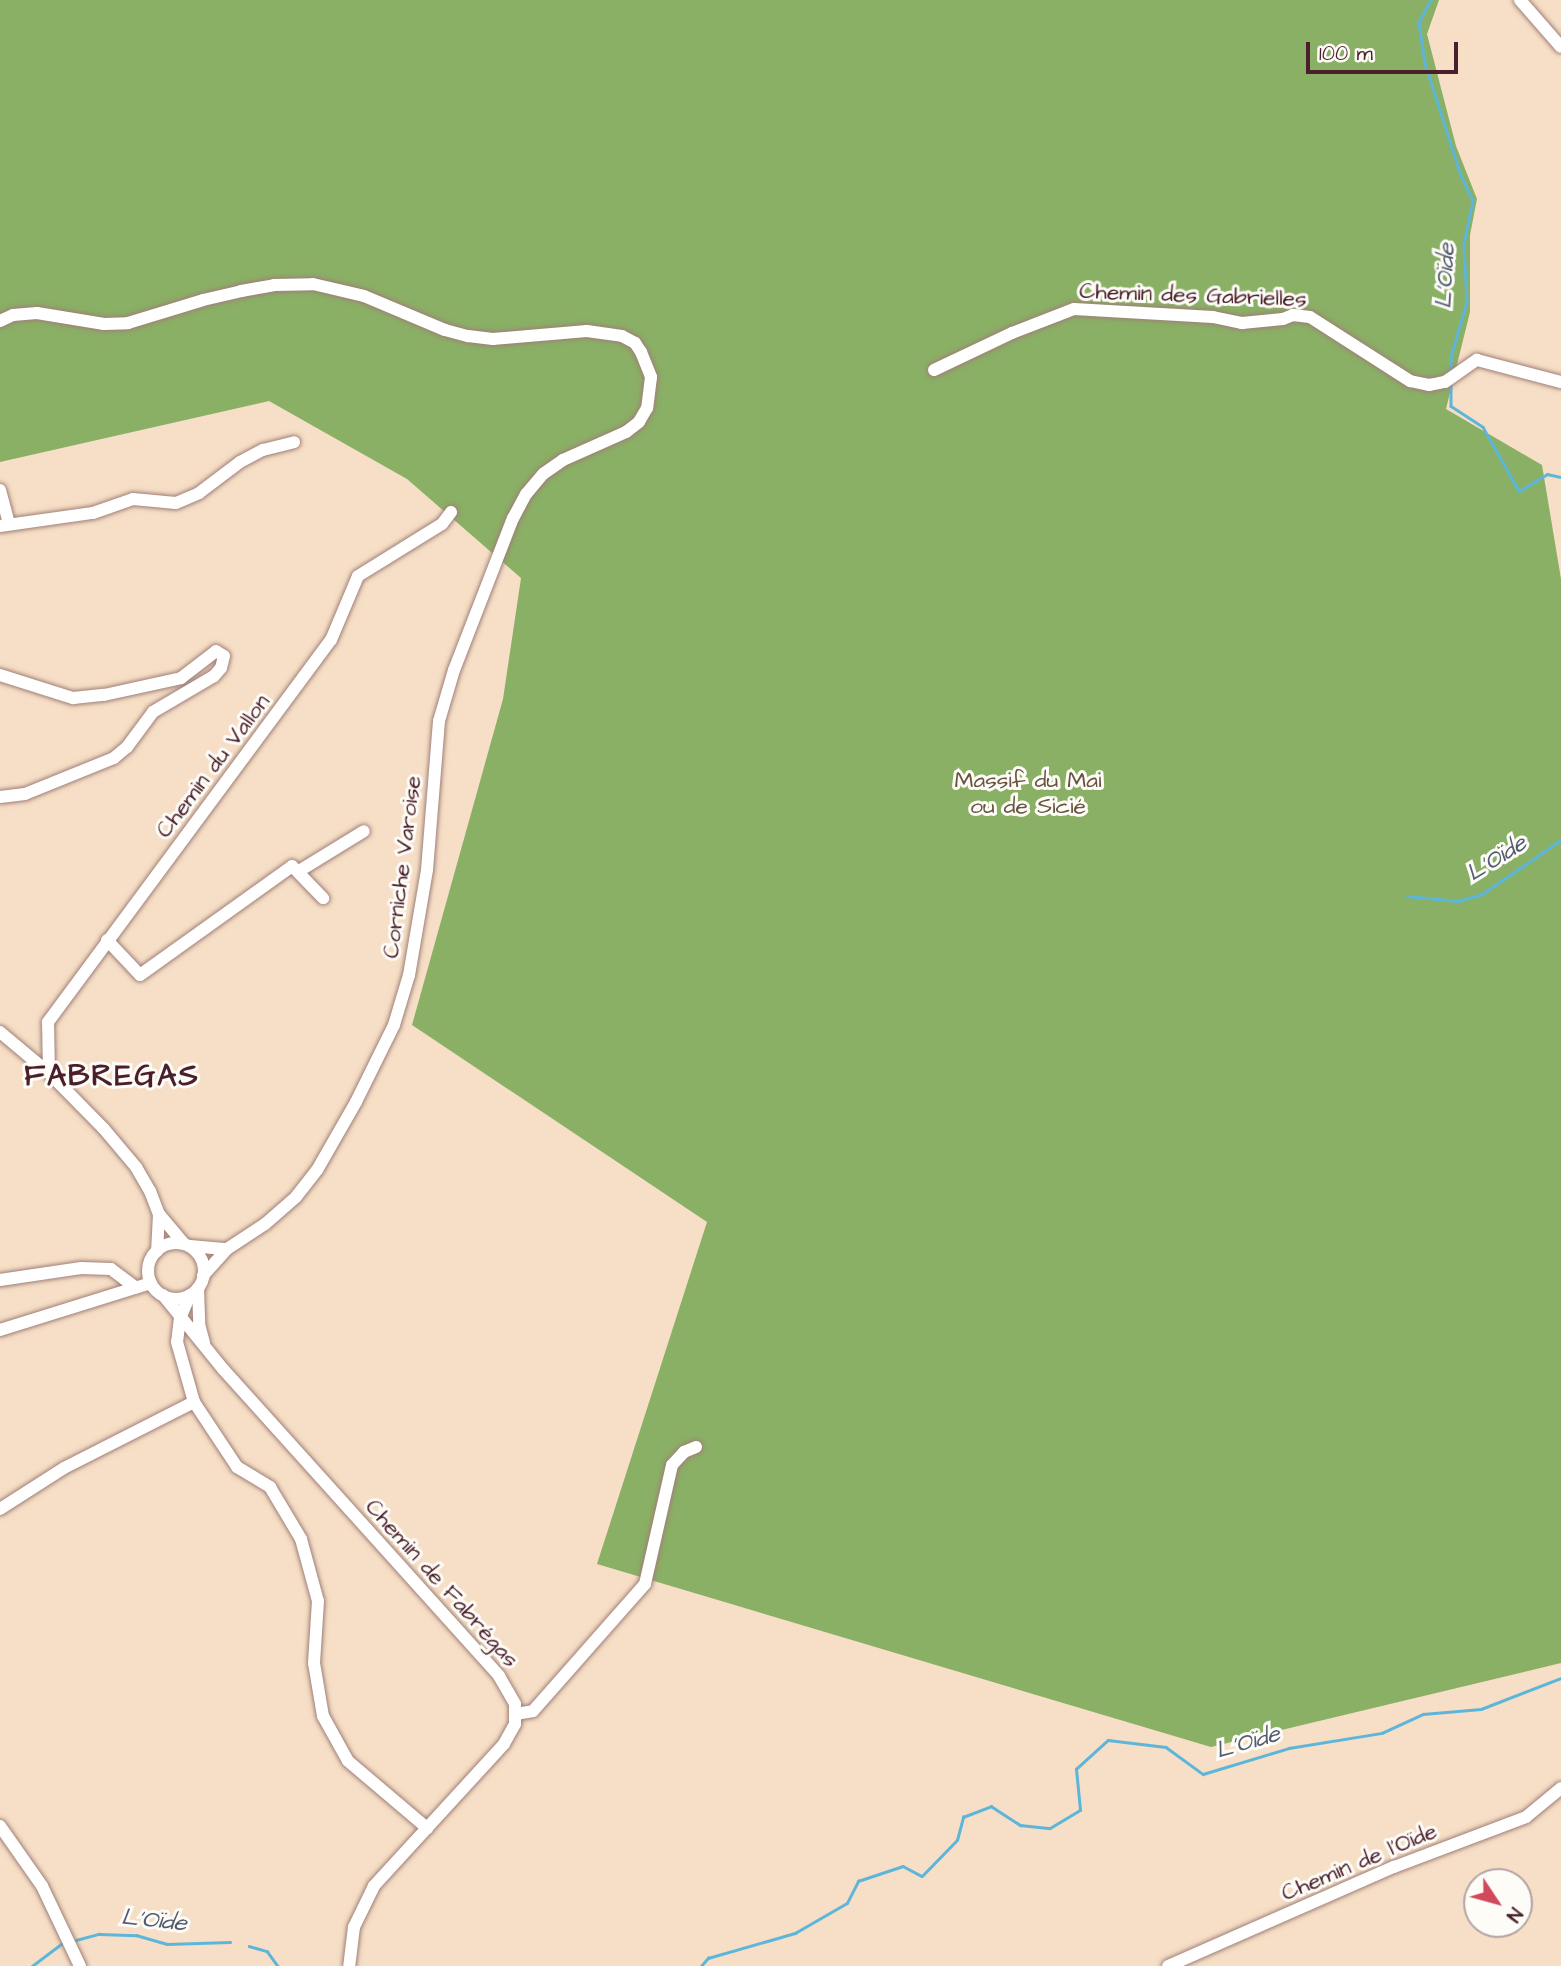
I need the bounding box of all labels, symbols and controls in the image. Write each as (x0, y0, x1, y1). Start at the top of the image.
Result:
scale bar (1309, 28, 1461, 72)
text: 100 m (1319, 39, 1373, 68)
water label: L'Oïde (1430, 243, 1462, 309)
street label: Chemin des Gabrielles (1079, 277, 1307, 313)
street label: Chemin du Vallon (150, 689, 276, 843)
park label: Massif du Mai ou de Sicié (954, 766, 1102, 820)
street label: Corniche Varoise (377, 774, 427, 960)
water label: L'Oïde (1462, 829, 1532, 889)
district label: FABREGAS (25, 1058, 199, 1094)
street label: Chemin de Fabrégas (359, 1493, 525, 1673)
water label: L'Oïde (1213, 1720, 1283, 1766)
street label: Chemin de l'Oïde (1277, 1817, 1441, 1907)
north arrow (1463, 1868, 1533, 1938)
text: N (1499, 1902, 1528, 1927)
water label: L'Oïde (120, 1903, 188, 1939)

